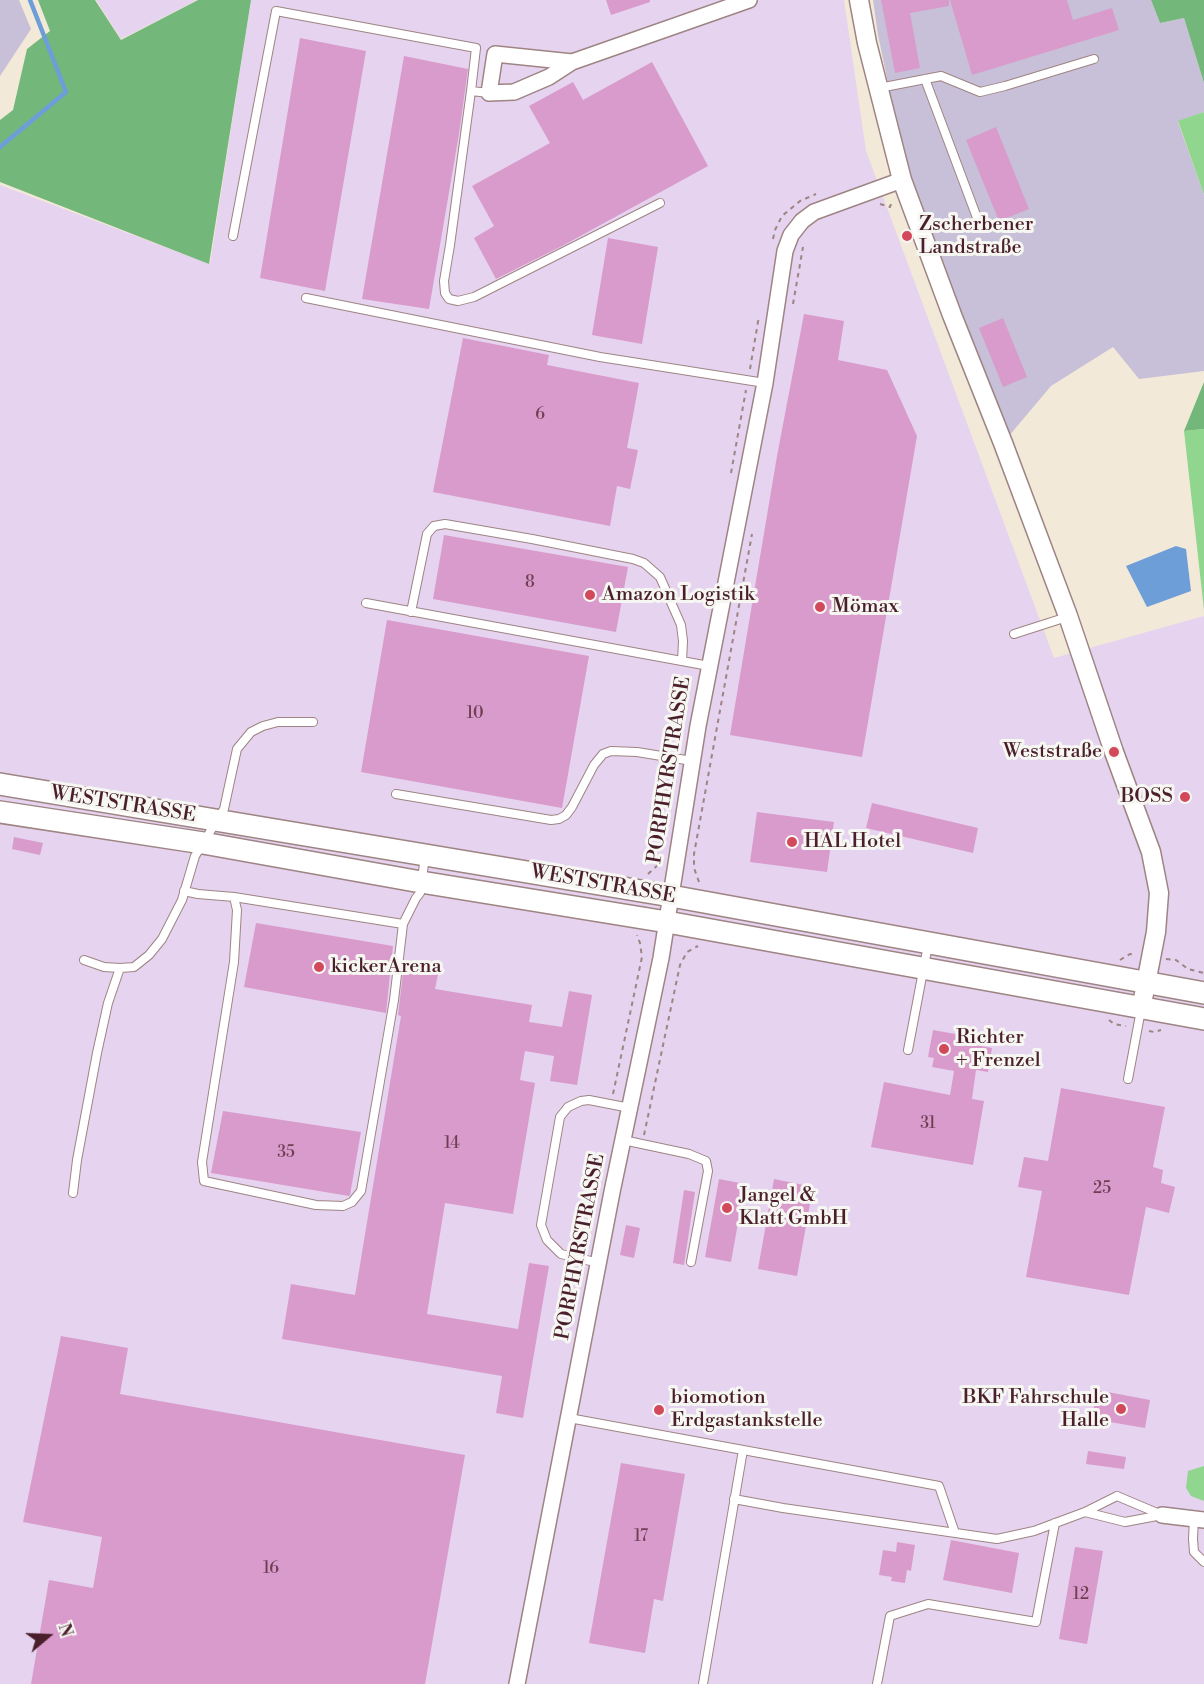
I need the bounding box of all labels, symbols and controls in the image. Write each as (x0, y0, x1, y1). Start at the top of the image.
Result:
place label: Zscherbener Landstraße (919, 213, 1033, 260)
marker: Zscherbener Landstraße (900, 229, 914, 243)
house number: 6 (535, 405, 545, 425)
house number: 8 (525, 573, 535, 593)
place label: Amazon Logistik (602, 583, 755, 607)
marker: Amazon Logistik (583, 588, 597, 602)
place label: Mömax (832, 595, 899, 619)
marker: Mömax (813, 600, 827, 614)
street label: PORPHYRSTRASSE (643, 675, 697, 865)
house number: 10 (467, 704, 483, 724)
place label: Weststraße (1003, 740, 1102, 764)
marker: Weststraße (1107, 745, 1121, 759)
street label: WESTSTRASSE (49, 782, 197, 828)
place label: BOSS (1120, 785, 1173, 809)
marker: BOSS (1178, 790, 1192, 804)
place label: HAL Hotel (804, 830, 901, 854)
marker: HAL Hotel (785, 835, 799, 849)
street label: WESTSTRASSE (529, 860, 677, 910)
place label: kickerArena (331, 955, 441, 979)
marker: kickerArena (312, 960, 326, 974)
place label: Richter + Frenzel (956, 1026, 1041, 1073)
marker: Richter + Frenzel (937, 1042, 951, 1056)
house number: 31 (920, 1114, 936, 1134)
house number: 14 (444, 1134, 460, 1154)
house number: 35 (277, 1143, 295, 1163)
street label: PORPHYRSTRASSE (551, 1152, 611, 1342)
house number: 25 (1093, 1179, 1111, 1199)
place label: Jangel & Klatt GmbH (739, 1184, 848, 1231)
marker: Jangel & Klatt GmbH (720, 1201, 734, 1215)
place label: biomotion Erdgastankstelle (671, 1386, 823, 1433)
place label: BKF Fahrschule Halle (962, 1386, 1109, 1433)
marker: BKF Fahrschule Halle (1114, 1402, 1128, 1416)
marker: biomotion Erdgastankstelle (652, 1403, 666, 1417)
house number: 17 (634, 1527, 648, 1547)
house number: 16 (263, 1559, 279, 1579)
house number: 12 (1073, 1585, 1089, 1605)
north arrow (18, 1606, 78, 1666)
text: N (54, 1621, 77, 1639)

